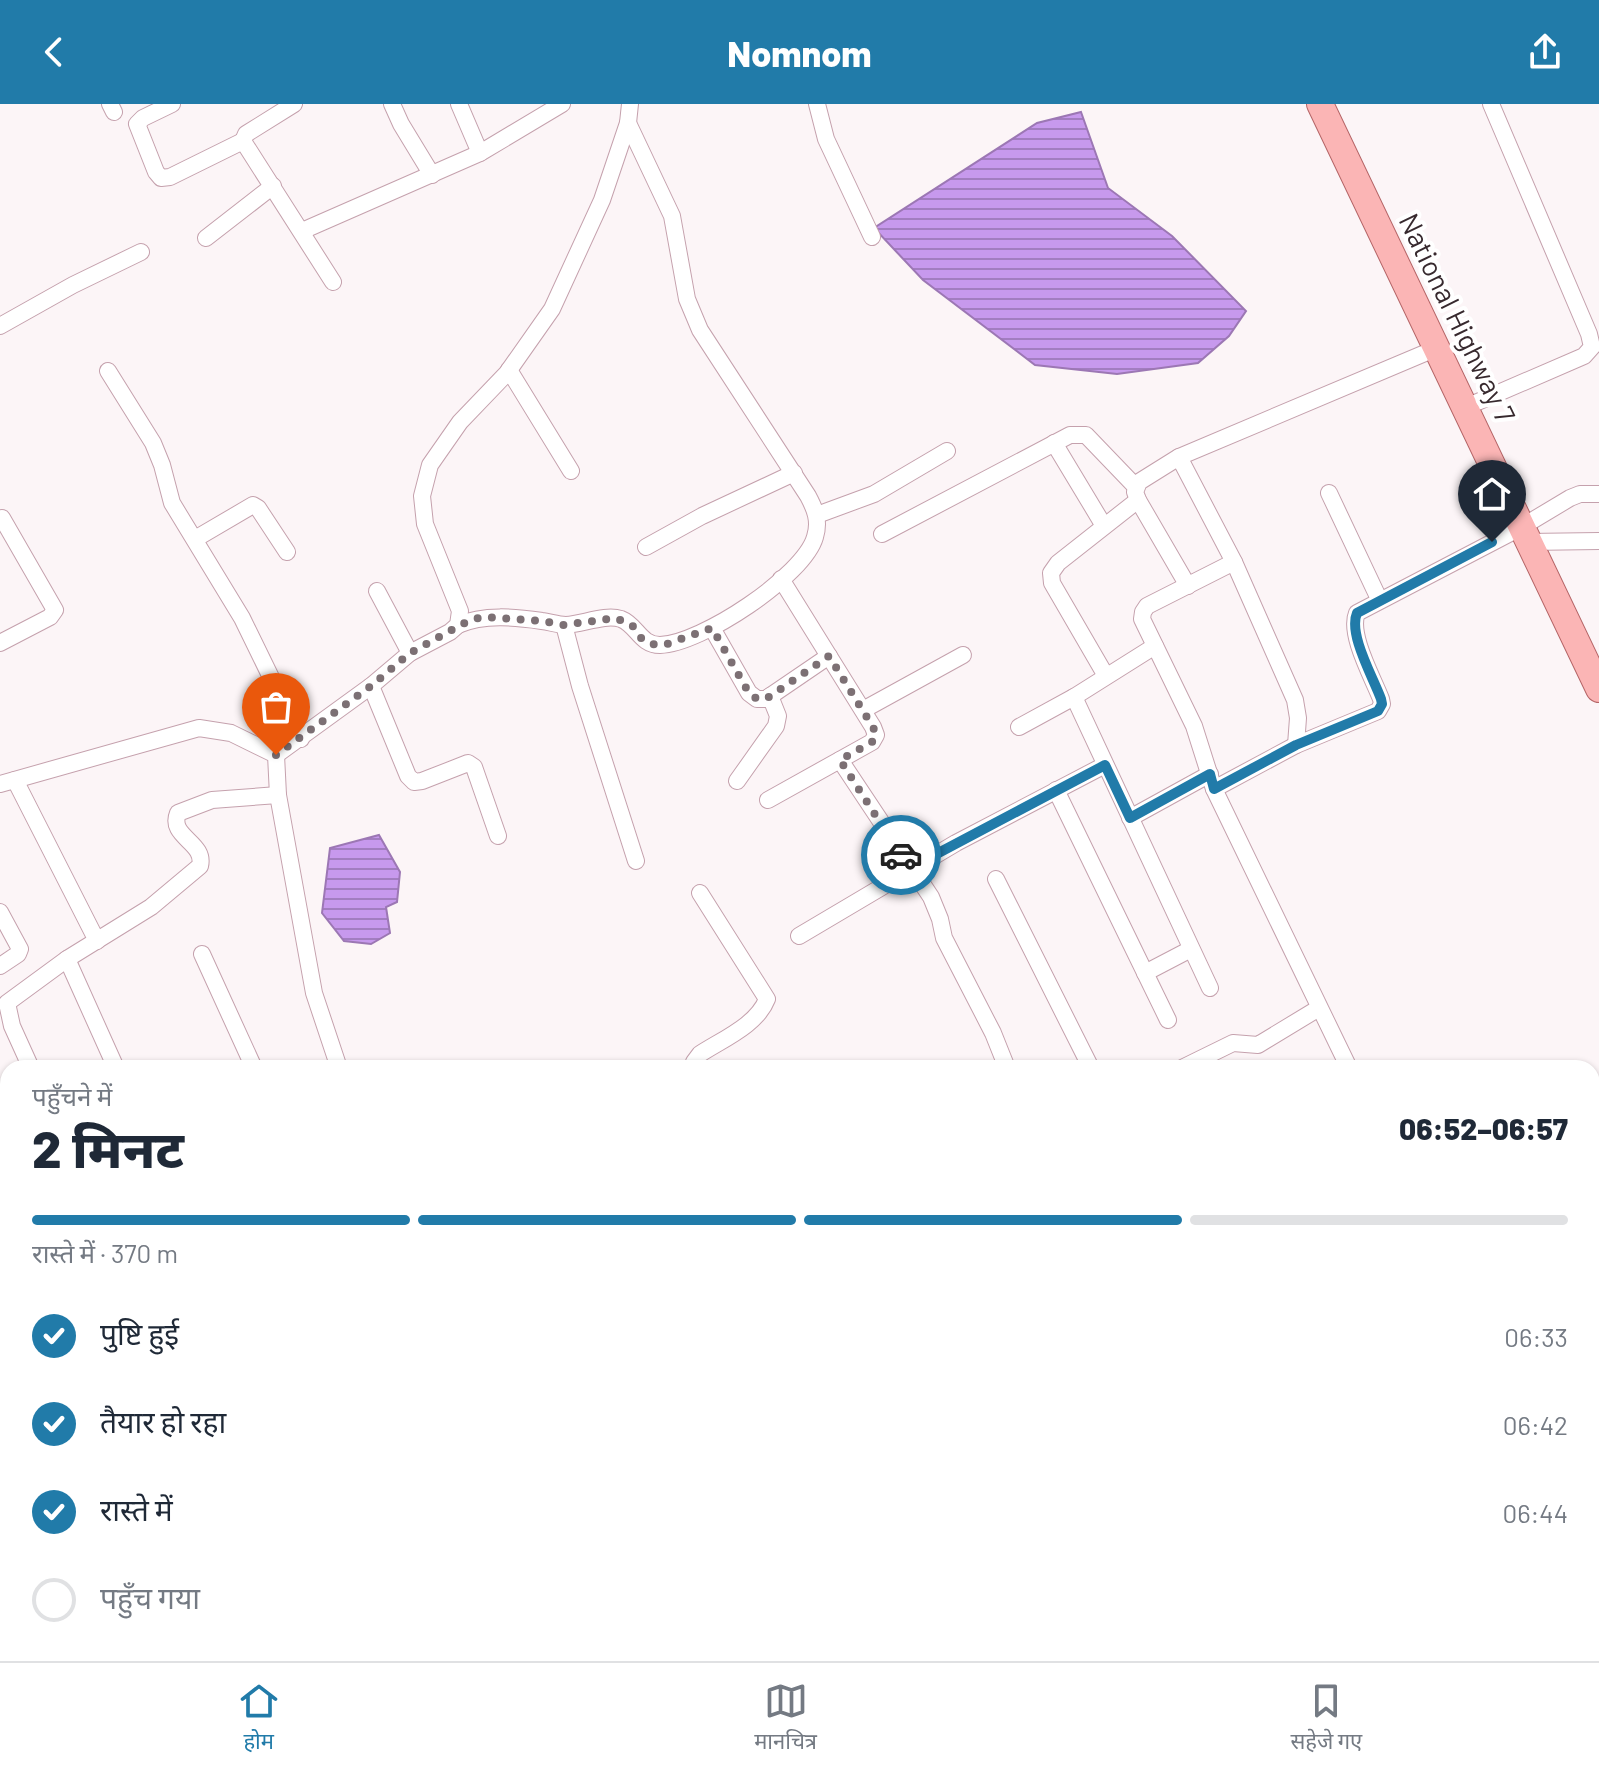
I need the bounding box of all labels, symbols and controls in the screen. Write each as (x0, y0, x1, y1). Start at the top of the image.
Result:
icon: back (32, 30, 76, 74)
icon: share (1523, 30, 1567, 74)
text: Nomnom (727, 31, 872, 74)
street label: National Highway 7 (1393, 208, 1523, 428)
pin (1458, 460, 1526, 542)
icon: home (1470, 472, 1514, 516)
pin (242, 673, 310, 755)
icon: bag (254, 685, 298, 729)
courier (861, 815, 941, 895)
icon: car (879, 833, 923, 877)
text: पहुँचने में (32, 1080, 112, 1111)
text: 06:52–06:57 (1399, 1110, 1568, 1146)
text: 2 मिनट (32, 1116, 184, 1178)
text: रास्ते में · 370 m (32, 1237, 178, 1268)
icon: check (32, 1314, 76, 1358)
text: पुष्टि हुई (100, 1315, 179, 1351)
text: 06:33 (1504, 1321, 1568, 1352)
icon: check (32, 1402, 76, 1446)
text: तैयार हो रहा (100, 1403, 226, 1439)
text: 06:42 (1503, 1409, 1568, 1440)
icon: check (32, 1490, 76, 1534)
text: रास्ते में (100, 1491, 173, 1527)
text: 06:44 (1502, 1497, 1568, 1528)
text: पहुँच गया (100, 1579, 200, 1615)
tab: होम (237, 1679, 281, 1758)
tab: मानचित्र (754, 1679, 817, 1758)
tab: सहेजे गए (1290, 1679, 1362, 1758)

